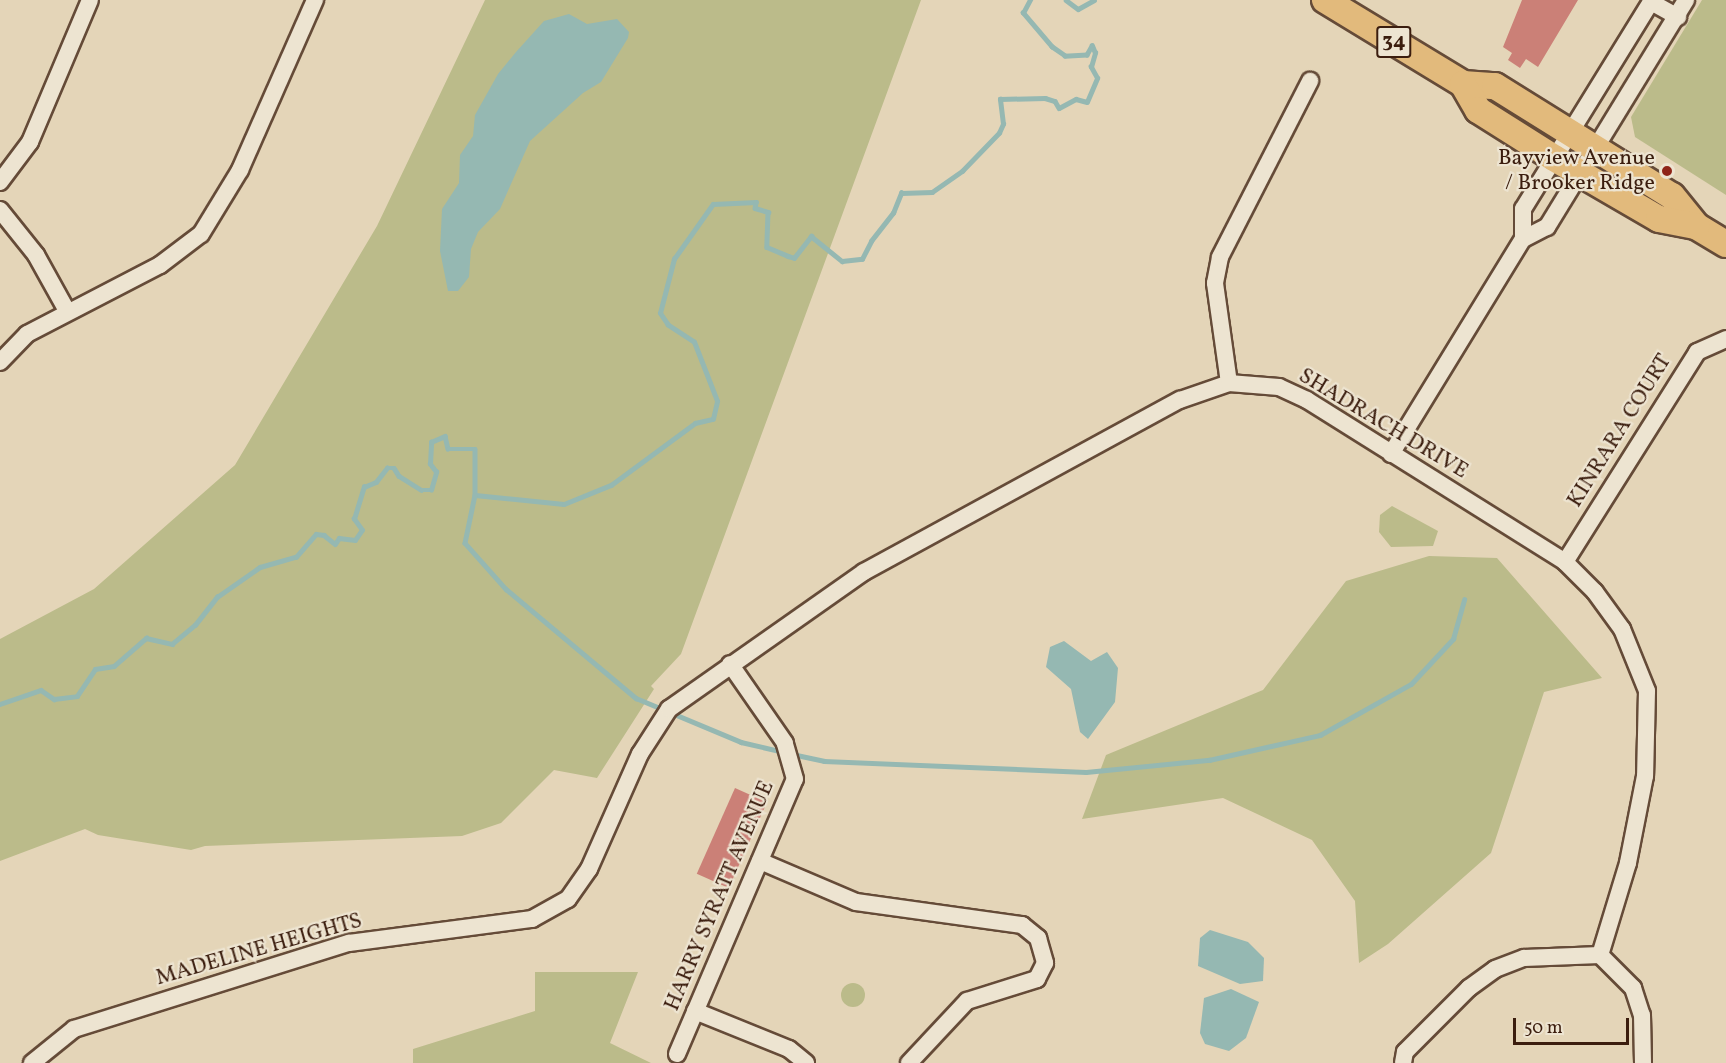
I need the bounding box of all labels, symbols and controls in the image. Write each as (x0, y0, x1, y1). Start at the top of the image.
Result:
road number: 34 (1376, 24, 1412, 60)
place label: Bayview Avenue / Brooker Ridge (1497, 145, 1655, 196)
marker: Bayview Avenue / Brooker Ridge (1660, 164, 1674, 178)
street label: KINRARA COURT (1562, 349, 1678, 513)
street label: SHADRACH DRIVE (1294, 363, 1472, 485)
street label: HARRY SYRATT AVENUE (659, 776, 781, 1016)
street label: MADELINE HEIGHTS (153, 908, 365, 992)
scale bar (1516, 1006, 1632, 1044)
text: 50 m (1524, 1016, 1563, 1041)

